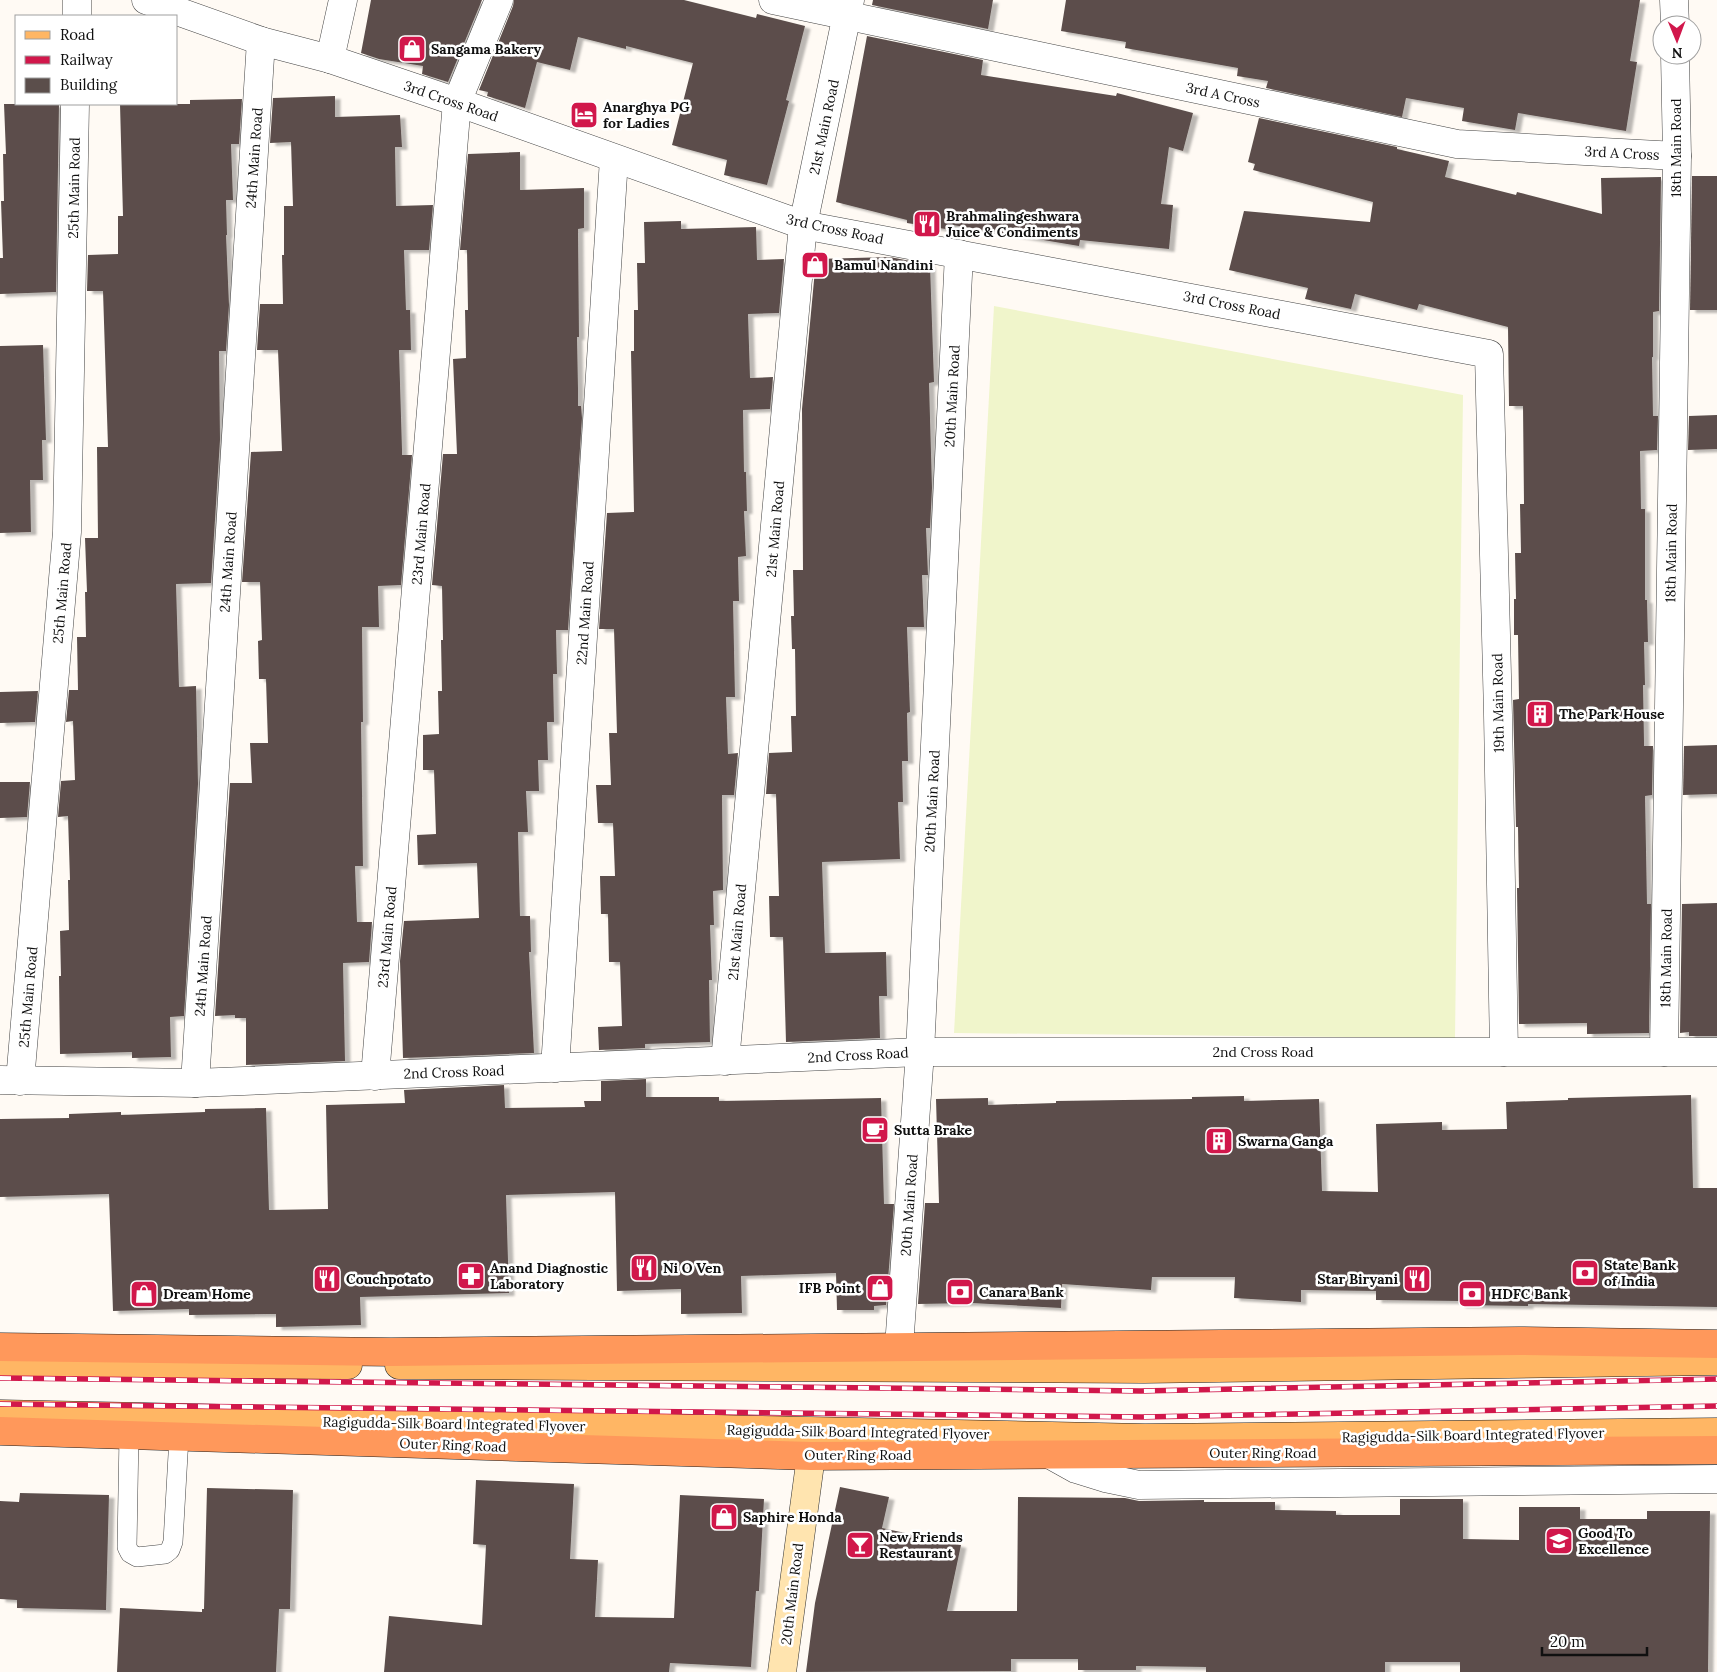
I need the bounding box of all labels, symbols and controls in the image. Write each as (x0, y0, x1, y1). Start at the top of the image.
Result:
legend (15, 15, 178, 105)
north arrow (1652, 15, 1702, 65)
text: Road (60, 25, 95, 44)
shop icon: Sangama Bakery (397, 34, 427, 64)
place label: Sangama Bakery (431, 40, 542, 58)
text: N (1671, 44, 1683, 62)
text: Railway (60, 50, 113, 69)
text: Building (60, 75, 118, 94)
street label: 3rd Cross Road (401, 76, 501, 126)
street label: 21st Main Road (805, 78, 843, 176)
street label: 3rd A Cross (1184, 78, 1262, 112)
place label: Anarghya PG for Ladies (603, 98, 690, 132)
street label: 18th Main Road (1667, 98, 1685, 198)
hotel icon: Anarghya PG for Ladies (569, 100, 599, 130)
street label: 24th Main Road (242, 107, 266, 209)
street label: 25th Main Road (64, 137, 84, 239)
street label: 3rd A Cross (1584, 142, 1660, 164)
place label: Brahmalingeshwara Juice & Condiments (946, 207, 1080, 241)
restaurant icon: Brahmalingeshwara Juice & Condiments (912, 209, 942, 239)
street label: 3rd Cross Road (785, 210, 885, 248)
shop icon: Bamul Nandini (800, 250, 830, 280)
place label: Bamul Nandini (834, 256, 934, 274)
street label: 3rd Cross Road (1182, 287, 1282, 323)
street label: 20th Main Road (940, 344, 964, 448)
street label: 21st Main Road (762, 480, 788, 578)
street label: 23rd Main Road (408, 483, 434, 585)
street label: 18th Main Road (1661, 503, 1681, 603)
street label: 24th Main Road (216, 511, 240, 613)
street label: 25th Main Road (49, 542, 75, 644)
street label: 22nd Main Road (572, 560, 598, 666)
street label: 19th Main Road (1488, 653, 1508, 753)
building icon: The Park House (1525, 699, 1555, 729)
place label: The Park House (1559, 705, 1665, 723)
street label: 20th Main Road (920, 749, 944, 853)
street label: 21st Main Road (724, 883, 750, 981)
street label: 23rd Main Road (374, 886, 400, 988)
street label: 18th Main Road (1656, 908, 1676, 1008)
street label: 24th Main Road (191, 915, 215, 1017)
street label: 25th Main Road (15, 946, 41, 1048)
street label: 2nd Cross Road (807, 1043, 909, 1067)
street label: 2nd Cross Road (1212, 1043, 1314, 1061)
street label: 2nd Cross Road (403, 1061, 505, 1083)
cafe icon: Sutta Brake (860, 1115, 890, 1145)
place label: Sutta Brake (894, 1121, 972, 1139)
building icon: Swarna Ganga (1204, 1126, 1234, 1156)
place label: Swarna Ganga (1238, 1132, 1334, 1150)
street label: 20th Main Road (896, 1153, 922, 1257)
restaurant icon: Ni O Ven (629, 1253, 659, 1283)
place label: State Bank of India (1604, 1256, 1677, 1290)
bank icon: State Bank of India (1570, 1258, 1600, 1288)
place label: Anand Diagnostic Laboratory (490, 1259, 609, 1293)
place label: Ni O Ven (663, 1259, 722, 1277)
pharmacy icon: Anand Diagnostic Laboratory (456, 1261, 486, 1291)
restaurant icon: Couchpotato (312, 1264, 342, 1294)
restaurant icon: Star Biryani (1402, 1264, 1432, 1294)
place label: Couchpotato (346, 1270, 431, 1288)
place label: Star Biryani (1317, 1270, 1398, 1288)
shop icon: IFB Point (865, 1273, 895, 1303)
bank icon: Canara Bank (945, 1277, 975, 1307)
shop icon: Dream Home (129, 1279, 159, 1309)
place label: IFB Point (799, 1279, 861, 1297)
bank icon: HDFC Bank (1457, 1279, 1487, 1309)
place label: Canara Bank (979, 1283, 1064, 1301)
place label: Dream Home (163, 1285, 251, 1303)
place label: HDFC Bank (1491, 1285, 1569, 1303)
street label: Ragigudda-Silk Board Integrated Flyover (322, 1413, 586, 1435)
street label: Ragigudda-Silk Board Integrated Flyover (726, 1421, 990, 1443)
street label: Ragigudda-Silk Board Integrated Flyover (1341, 1424, 1605, 1446)
street label: Outer Ring Road (399, 1434, 507, 1456)
street label: Outer Ring Road (1209, 1444, 1317, 1462)
street label: Outer Ring Road (804, 1446, 912, 1464)
shop icon: Saphire Honda (709, 1502, 739, 1532)
place label: Saphire Honda (743, 1508, 842, 1526)
place label: Good To Excellence (1578, 1524, 1649, 1558)
school or university icon: Good To Excellence (1544, 1526, 1574, 1556)
place label: New Friends Restaurant (879, 1528, 963, 1562)
bar icon: New Friends Restaurant (845, 1530, 875, 1560)
street label: 20th Main Road (777, 1542, 807, 1646)
scale bar (1542, 1624, 1647, 1656)
text: 20 m (1550, 1632, 1585, 1651)

